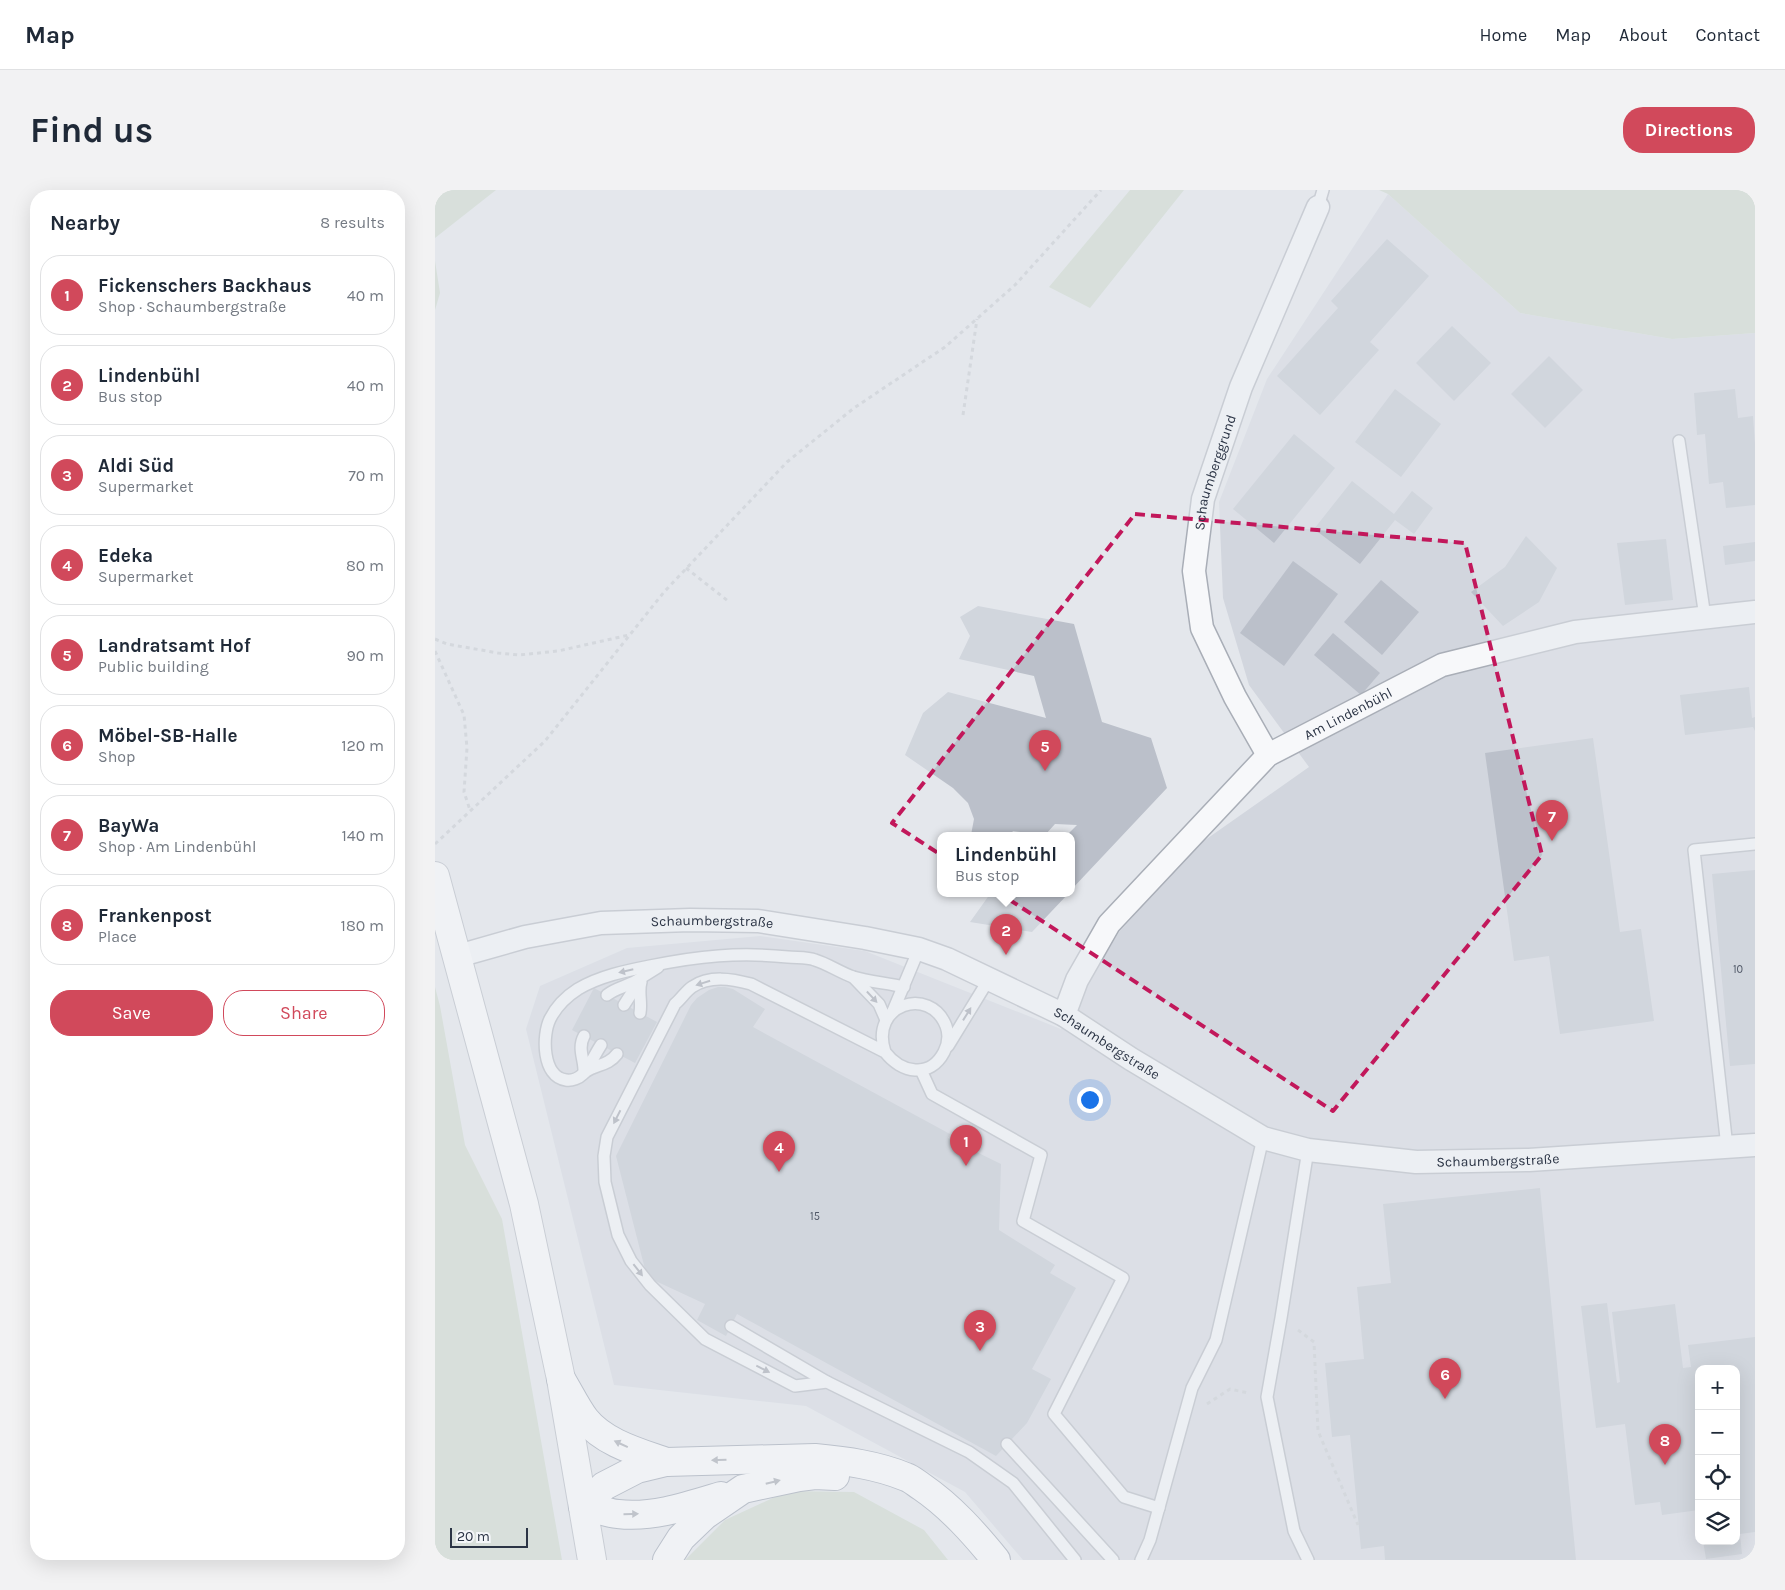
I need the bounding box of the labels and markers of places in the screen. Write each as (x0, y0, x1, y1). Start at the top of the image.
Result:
pin: 5 (1029, 730, 1061, 771)
pin: 7 (1536, 800, 1568, 841)
pin: 2 (990, 914, 1022, 955)
pin: 1 (950, 1125, 982, 1166)
pin: 4 (763, 1131, 795, 1172)
pin: 3 (964, 1310, 996, 1351)
pin: 6 (1429, 1358, 1461, 1399)
pin: 8 (1649, 1424, 1681, 1465)

